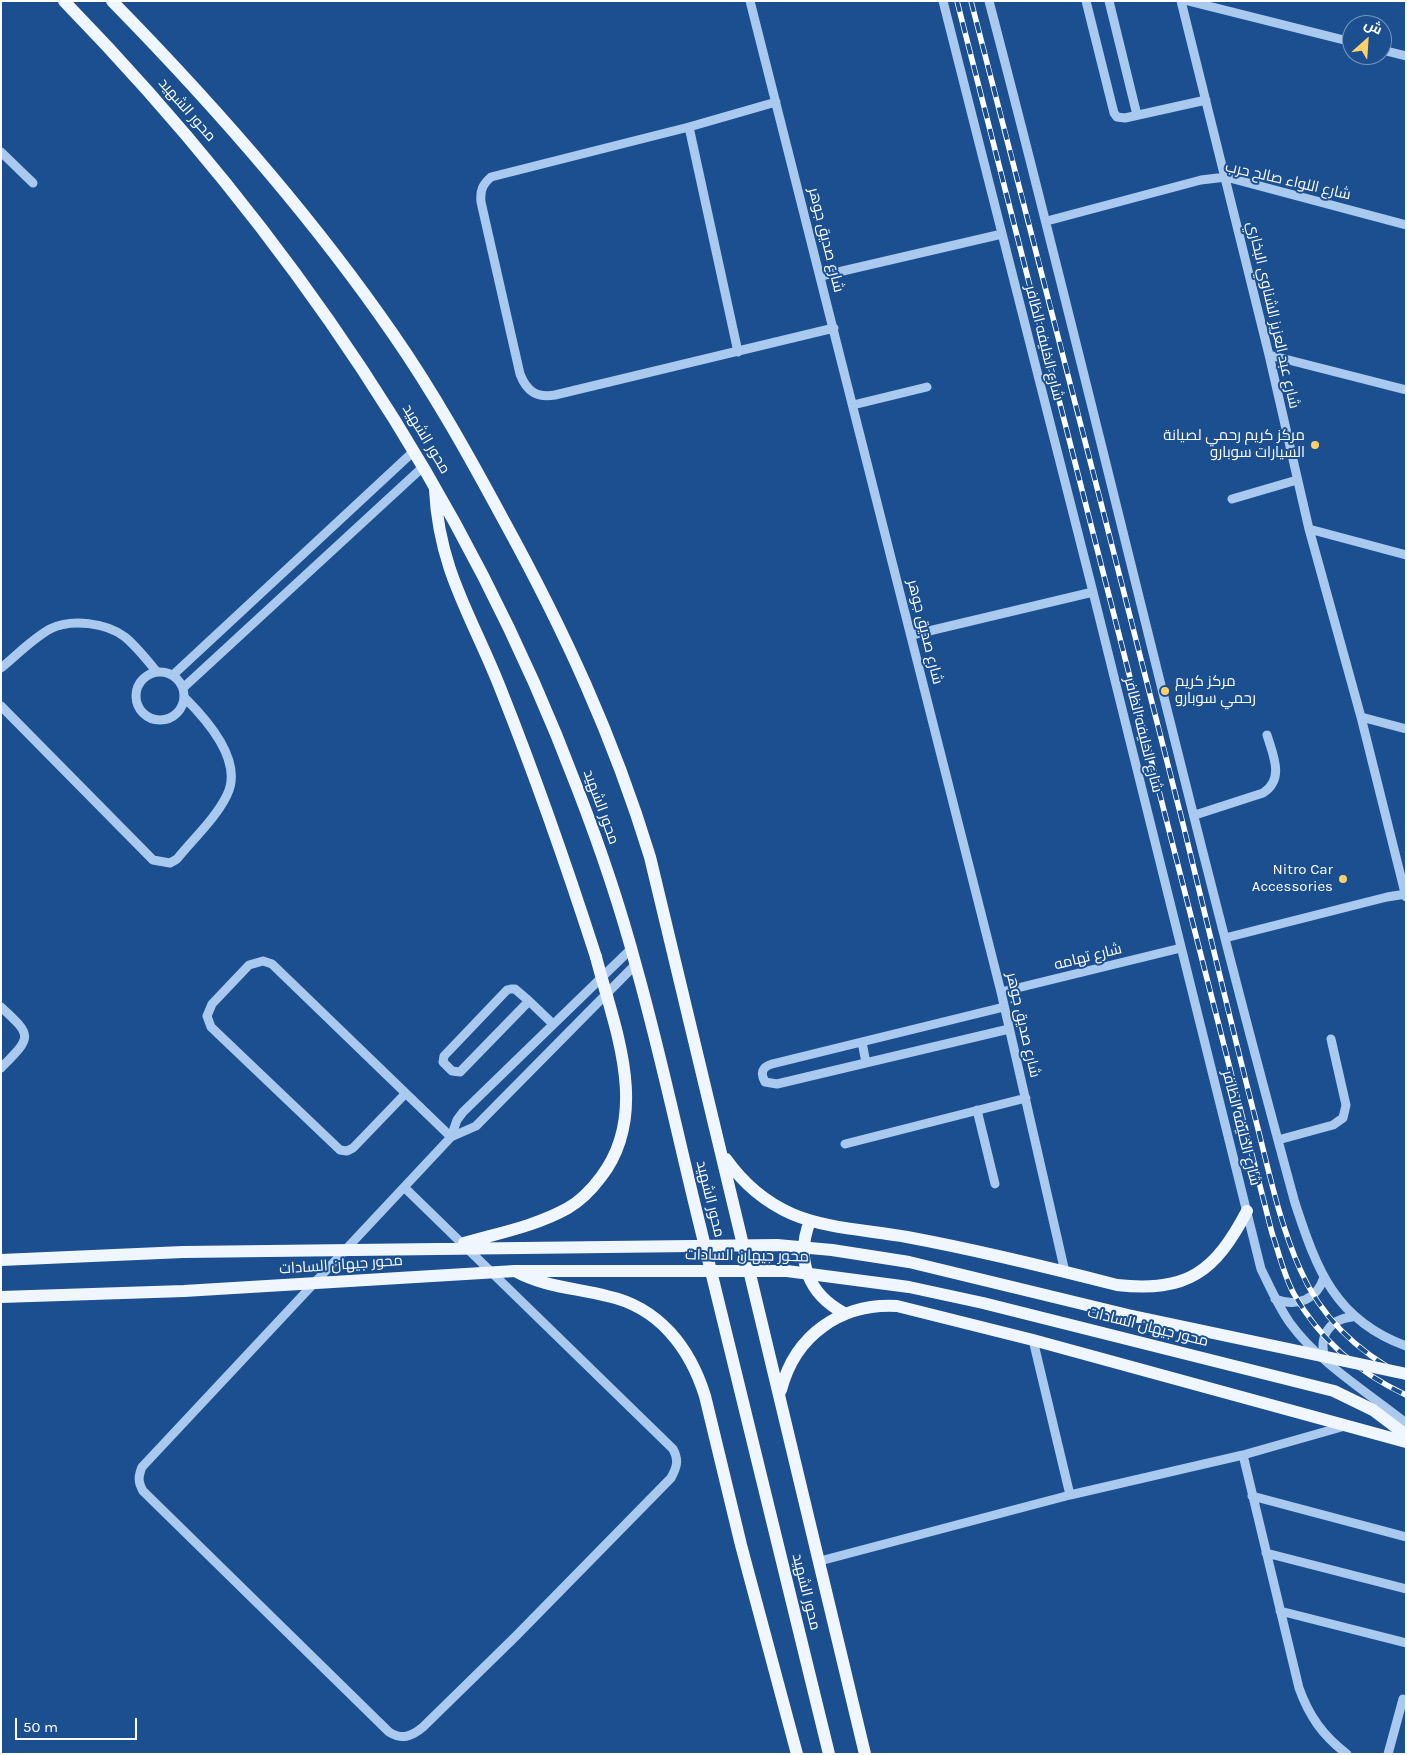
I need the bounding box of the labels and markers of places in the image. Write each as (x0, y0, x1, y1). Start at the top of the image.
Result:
place label: مركز كريم رحمي لصيانة السيارات سوبارو (1163, 427, 1305, 462)
marker: مركز كريم رحمي لصيانة السيارات سوبارو (1309, 439, 1321, 451)
place label: مركز كريم رحمي سوبارو (1175, 673, 1256, 708)
marker: مركز كريم رحمي سوبارو (1159, 685, 1171, 697)
place label: Nitro Car Accessories (1252, 861, 1333, 896)
marker: Nitro Car Accessories (1337, 873, 1349, 885)

